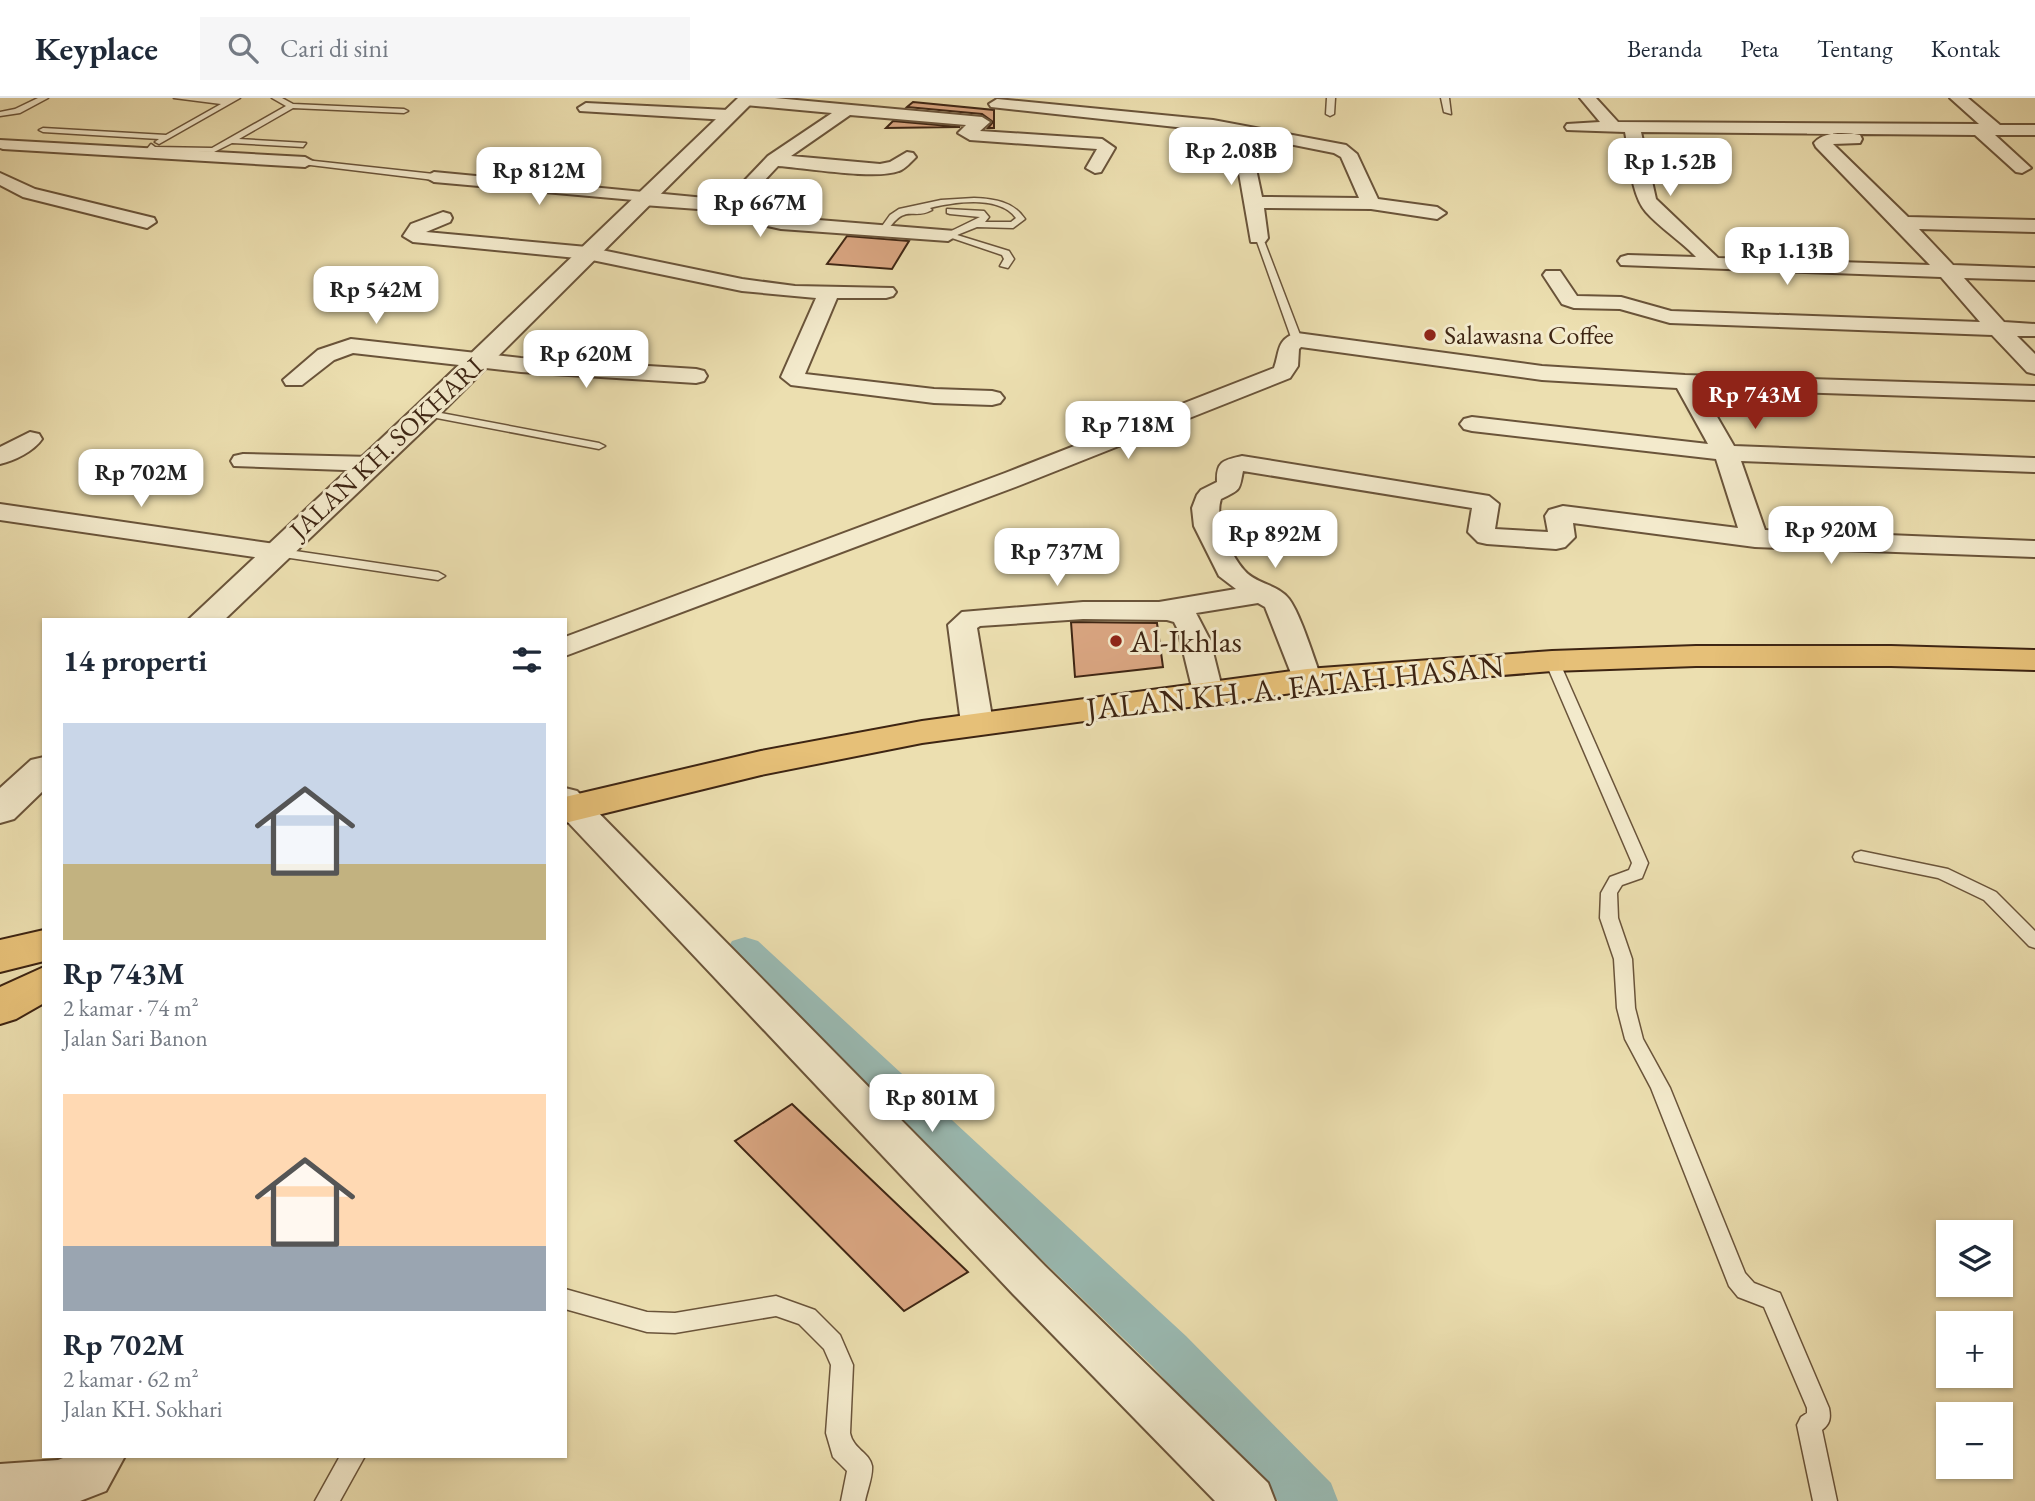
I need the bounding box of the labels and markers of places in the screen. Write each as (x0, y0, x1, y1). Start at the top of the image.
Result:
pin: Rp 2.08B (1159, 127, 1303, 187)
pin: Rp 1.52B (1598, 139, 1742, 198)
pin: Rp 812M (474, 148, 604, 207)
pin: Rp 667M (695, 180, 825, 239)
pin: Rp 1.13B (1715, 228, 1859, 287)
pin: Rp 542M (311, 266, 441, 326)
place label: Salawasna Coffee (1444, 318, 1614, 352)
marker: Salawasna Coffee (1422, 327, 1438, 343)
pin: Rp 620M (521, 330, 651, 390)
pin: Rp 743M (1690, 372, 1820, 431)
pin: Rp 718M (1063, 402, 1193, 461)
pin: Rp 702M (76, 450, 206, 509)
pin: Rp 920M (1766, 506, 1896, 566)
pin: Rp 892M (1210, 510, 1340, 570)
pin: Rp 737M (992, 528, 1122, 588)
place label: Al-Ikhlas (1129, 620, 1242, 662)
marker: Al-Ikhlas (1108, 633, 1124, 649)
pin: Rp 801M (867, 1074, 997, 1134)

